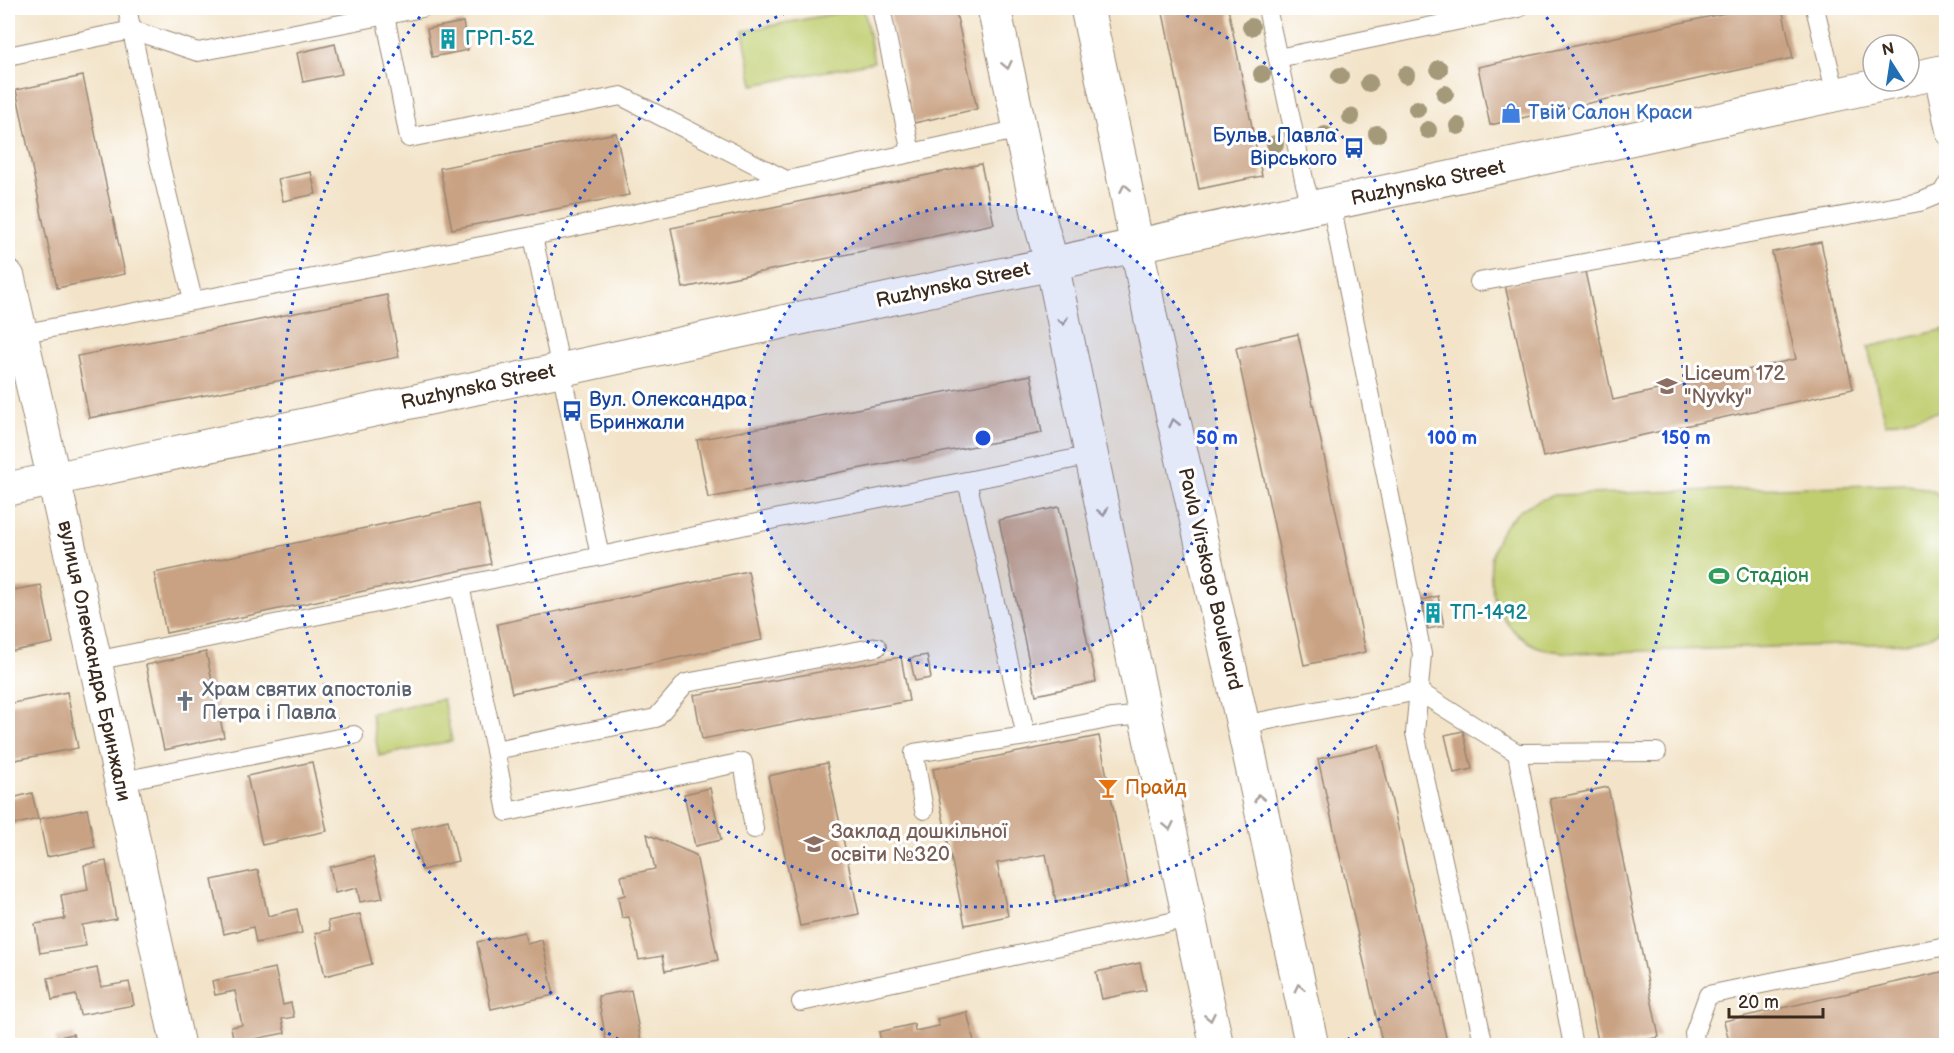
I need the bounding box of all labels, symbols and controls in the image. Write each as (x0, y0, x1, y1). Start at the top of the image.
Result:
building icon: ГРП-52 (436, 27, 460, 51)
place label: ГРП-52 (465, 27, 534, 51)
north arrow (1861, 33, 1921, 93)
text: N (1880, 39, 1896, 60)
one-way arrow (1000, 59, 1013, 69)
shop icon: Твій Салон Краси (1499, 101, 1523, 125)
place label: Твій Салон Краси (1528, 101, 1693, 125)
place label: Бульв. Павла Вірського (1212, 124, 1337, 171)
bus stop icon: Бульв. Павла Вірського (1342, 136, 1366, 160)
street label: Ruzhynska Street (1349, 155, 1507, 211)
one-way arrow (1119, 184, 1132, 194)
street label: Ruzhynska Street (874, 257, 1032, 313)
one-way arrow (1056, 316, 1069, 326)
street label: Ruzhynska Street (399, 359, 557, 415)
place label: Liceum 172 "Nyvky" (1684, 362, 1785, 409)
school or university icon: Liceum 172 "Nyvky" (1655, 374, 1679, 398)
place label: Вул. Олександра Бринжали (589, 388, 747, 435)
bus stop icon: Вул. Олександра Бринжали (560, 399, 584, 423)
one-way arrow (1169, 418, 1182, 428)
centre of rings (973, 428, 993, 448)
text: 50 m (1196, 428, 1238, 449)
text: 100 m (1427, 428, 1477, 449)
text: 150 m (1661, 428, 1711, 449)
street label: Pavla Virskogo Boulevard (1173, 465, 1247, 693)
one-way arrow (1096, 506, 1109, 516)
street label: вулиця Олександра Бринжали (52, 518, 136, 804)
sports icon: Стадіон (1707, 564, 1731, 588)
place label: Стадіон (1736, 564, 1809, 588)
building icon: ТП-1492 (1421, 601, 1445, 625)
place label: ТП-1492 (1450, 601, 1527, 625)
place label: Храм святих апостолів Петра і Павла (202, 678, 412, 725)
church icon: Храм святих апостолів Петра і Павла (173, 689, 197, 713)
bar icon: Прайд (1096, 776, 1120, 800)
place label: Прайд (1125, 776, 1187, 800)
one-way arrow (1253, 793, 1266, 803)
place label: Заклад дошкільної освіти №320 (831, 820, 1009, 867)
one-way arrow (1162, 821, 1175, 831)
school or university icon: Заклад дошкільної освіти №320 (802, 832, 826, 856)
scale bar (1729, 981, 1824, 1019)
one-way arrow (1294, 984, 1307, 994)
text: 20 m (1738, 992, 1779, 1013)
one-way arrow (1203, 1011, 1216, 1021)

